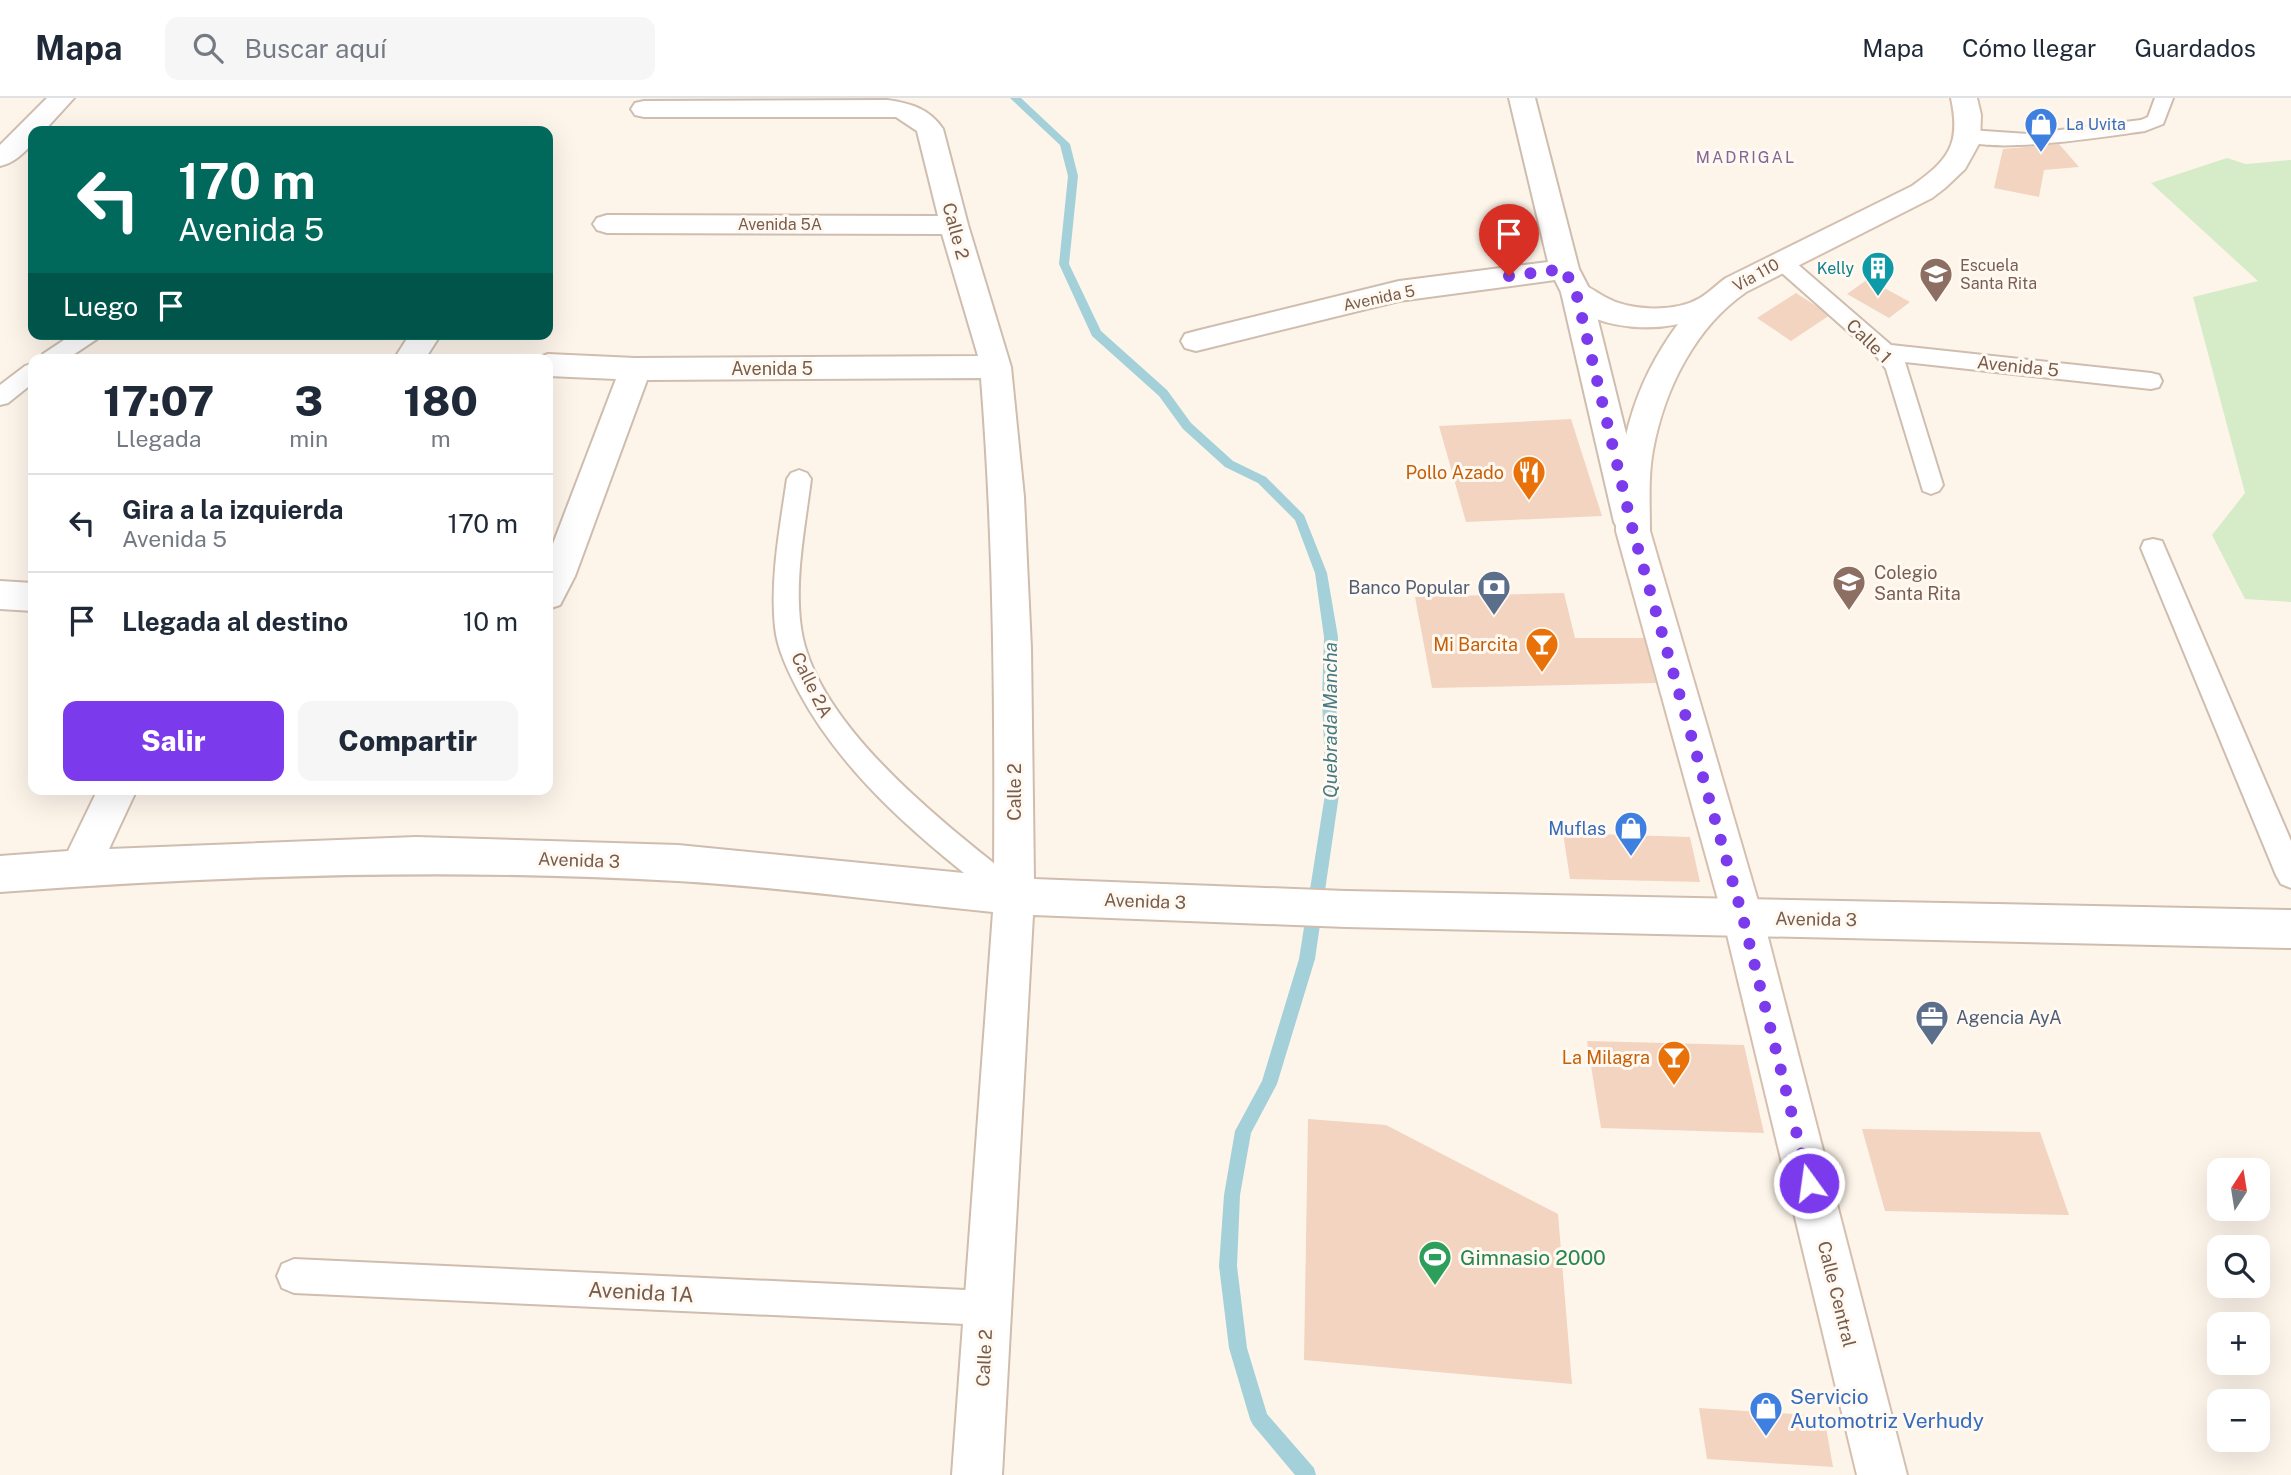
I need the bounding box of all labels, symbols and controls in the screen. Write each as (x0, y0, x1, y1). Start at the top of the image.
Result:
search box (165, 17, 655, 80)
text: Mapa (35, 29, 123, 67)
icon: search (189, 29, 227, 67)
text: Buscar aquí (245, 33, 386, 64)
text: Mapa (1862, 34, 1924, 62)
text: Cómo llegar (1962, 34, 2096, 62)
text: Guardados (2134, 34, 2256, 62)
shop icon: La Uvita (2022, 105, 2060, 154)
place label: La Uvita (2066, 115, 2126, 134)
district label: MADRIGAL (1696, 148, 1796, 167)
text: 170 m (178, 152, 316, 210)
icon: left (63, 154, 154, 245)
street label: Calle 2 (938, 200, 974, 262)
pin (1479, 204, 1539, 276)
text: Avenida 5 (178, 211, 324, 248)
street label: Avenida 5A (738, 215, 822, 234)
icon: arrive (1490, 215, 1528, 253)
building icon: Kelly (1859, 249, 1897, 298)
street label: Vía 110 (1729, 254, 1783, 295)
school or university icon: Escuela Santa Rita (1917, 255, 1955, 304)
place label: Escuela Santa Rita (1960, 256, 2037, 293)
place label: Kelly (1817, 259, 1854, 278)
street label: Avenida 5 (1341, 281, 1417, 315)
icon: arrive (152, 287, 190, 325)
text: Luego (63, 291, 138, 322)
street label: Calle 1 (1842, 315, 1896, 367)
street label: Avenida 5 (1976, 351, 2060, 381)
street label: Avenida 5 (731, 358, 813, 379)
text: 17:07 (103, 376, 214, 425)
text: 3 (294, 376, 323, 425)
text: 180 (403, 376, 478, 425)
text: Llegada (116, 425, 202, 452)
text: min (289, 425, 328, 452)
text: m (431, 425, 451, 452)
restaurant icon: Pollo Azado (1510, 453, 1548, 502)
place label: Pollo Azado (1405, 462, 1504, 483)
text: Gira a la izquierda (122, 494, 344, 525)
icon: left (63, 504, 101, 542)
text: 170 m (448, 508, 518, 539)
text: Avenida 5 (122, 525, 227, 552)
place label: Colegio Santa Rita (1874, 562, 1961, 604)
school or university icon: Colegio Santa Rita (1830, 563, 1868, 612)
bank icon: Banco Popular (1475, 568, 1513, 617)
place label: Banco Popular (1348, 577, 1470, 598)
icon: arrive (63, 602, 101, 640)
text: Llegada al destino (122, 606, 348, 637)
text: 10 m (463, 606, 518, 637)
bar icon: Mi Barcita (1523, 625, 1561, 674)
place label: Mi Barcita (1433, 634, 1518, 655)
water label: Quebrada Mancha (1319, 642, 1341, 798)
street label: Calle 2A (787, 649, 837, 721)
button: Salir (63, 701, 284, 781)
button: Compartir (298, 701, 518, 781)
street label: Calle 2 (1004, 763, 1025, 821)
shop icon: Muflas (1612, 809, 1650, 858)
place label: Muflas (1548, 818, 1606, 839)
street label: Avenida 3 (538, 848, 620, 872)
street label: Avenida 3 (1104, 889, 1186, 913)
street label: Avenida 3 (1775, 908, 1857, 930)
office icon: Agencia AyA (1913, 998, 1951, 1047)
place label: Agencia AyA (1956, 1007, 2062, 1028)
bar icon: La Milagra (1655, 1038, 1693, 1087)
place label: La Milagra (1562, 1047, 1650, 1068)
position arrow (1772, 1146, 1846, 1220)
north arrow (2207, 1158, 2270, 1222)
map controls (2207, 1158, 2270, 1452)
button: search (2207, 1235, 2270, 1298)
sports icon: Gimnasio 2000 (1416, 1238, 1454, 1287)
street label: Calle Central (1814, 1239, 1860, 1349)
place label: Gimnasio 2000 (1460, 1245, 1606, 1270)
street label: Avenida 1A (587, 1277, 695, 1307)
button: + (2207, 1312, 2270, 1375)
street label: Calle 2 (972, 1329, 996, 1387)
place label: Servicio Automotriz Verhudy (1790, 1384, 1984, 1433)
shop icon: Servicio Automotriz Verhudy (1747, 1389, 1785, 1438)
button: − (2207, 1389, 2270, 1452)

